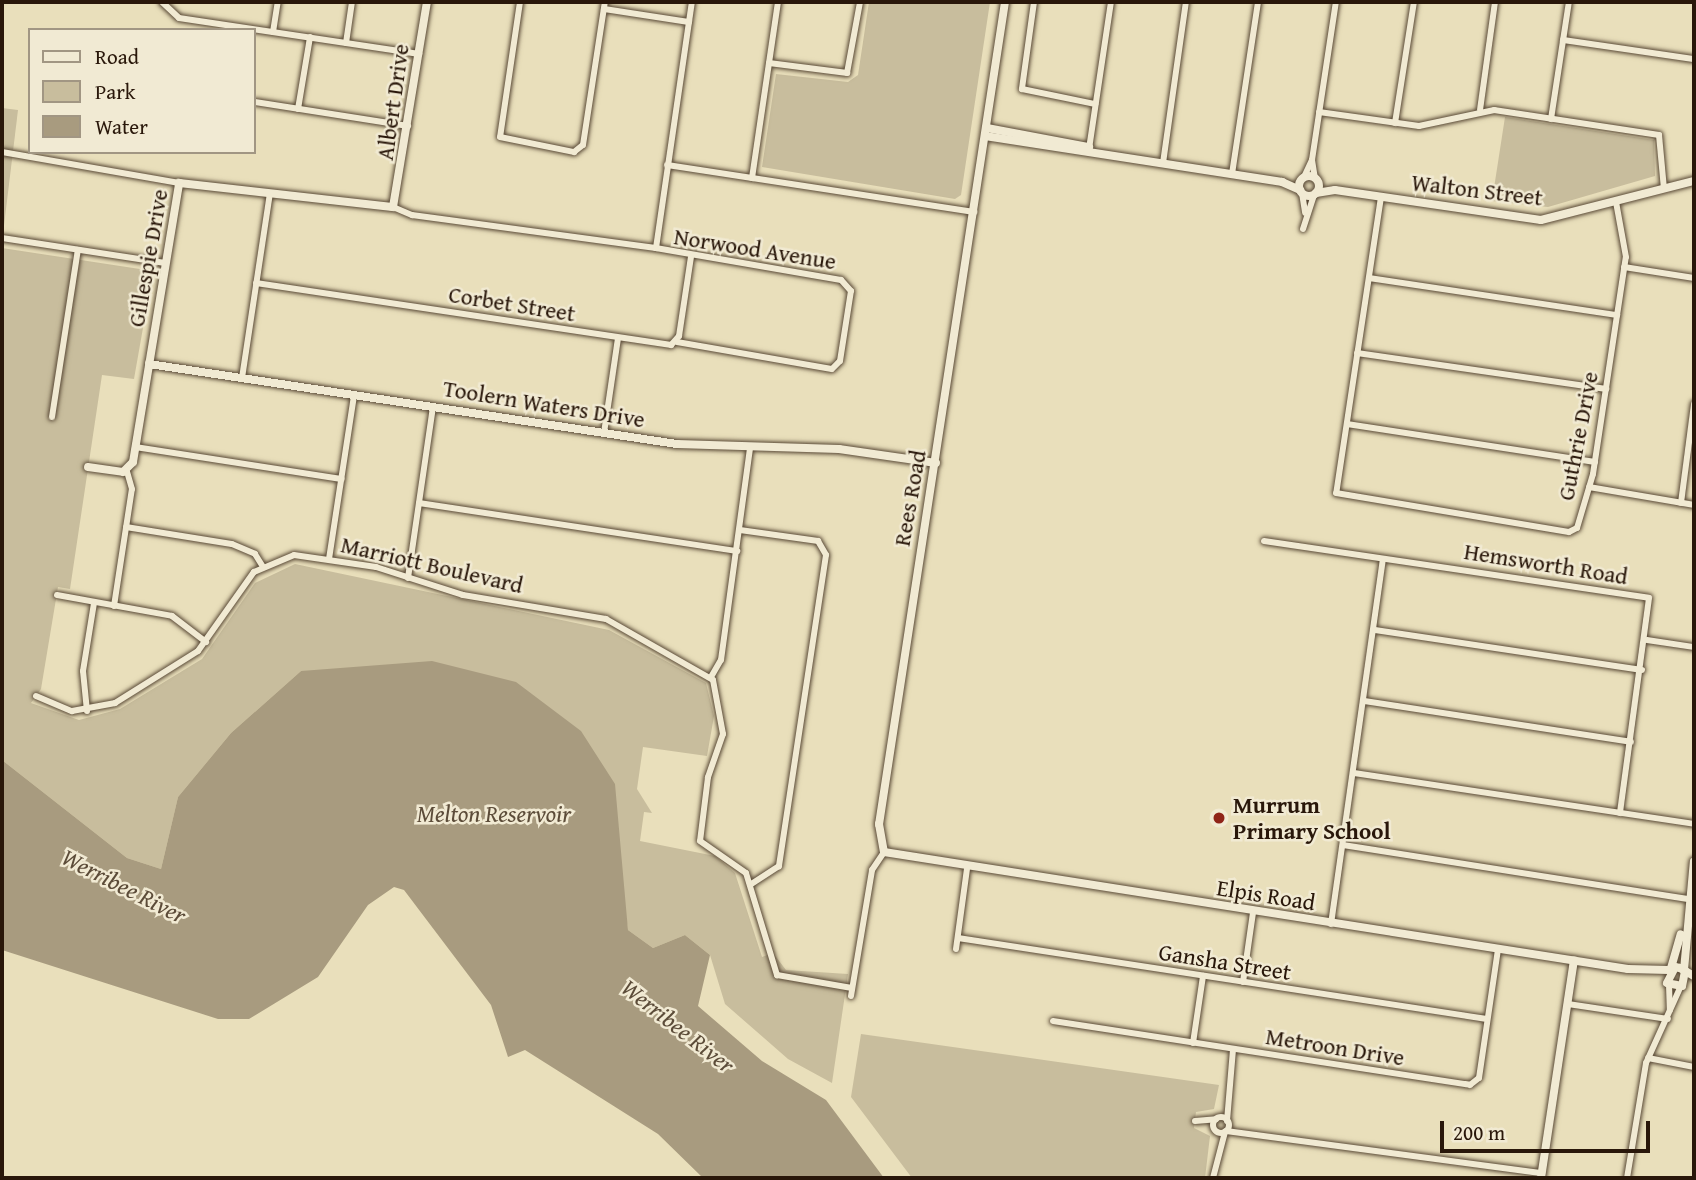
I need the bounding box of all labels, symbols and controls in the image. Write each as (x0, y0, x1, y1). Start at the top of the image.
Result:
legend (28, 28, 256, 154)
text: Road (95, 41, 139, 72)
street label: Albert Drive (371, 42, 415, 162)
text: Park (95, 76, 136, 107)
text: Water (95, 111, 148, 142)
street label: Walton Street (1410, 168, 1544, 212)
street label: Gillespie Drive (122, 187, 174, 329)
street label: Norwood Avenue (672, 223, 838, 275)
street label: Corbet Street (447, 280, 577, 328)
street label: Guthrie Drive (1552, 369, 1604, 503)
street label: Toolern Waters Drive (441, 374, 647, 434)
street label: Rees Road (888, 448, 932, 548)
street label: Marriott Boulevard (338, 531, 526, 599)
street label: Hemsworth Road (1462, 537, 1630, 591)
place label: Murrum Primary School (1233, 791, 1391, 845)
water label: Melton Reservoir (417, 800, 571, 828)
marker: Murrum Primary School (1211, 810, 1227, 826)
water label: Werribee River (57, 842, 191, 930)
street label: Elpis Road (1215, 874, 1317, 916)
street label: Gansha Street (1157, 938, 1293, 986)
water label: Werribee River (616, 973, 740, 1079)
street label: Metroon Drive (1264, 1022, 1406, 1072)
scale bar (1444, 1106, 1654, 1150)
text: 200 m (1453, 1117, 1505, 1148)

